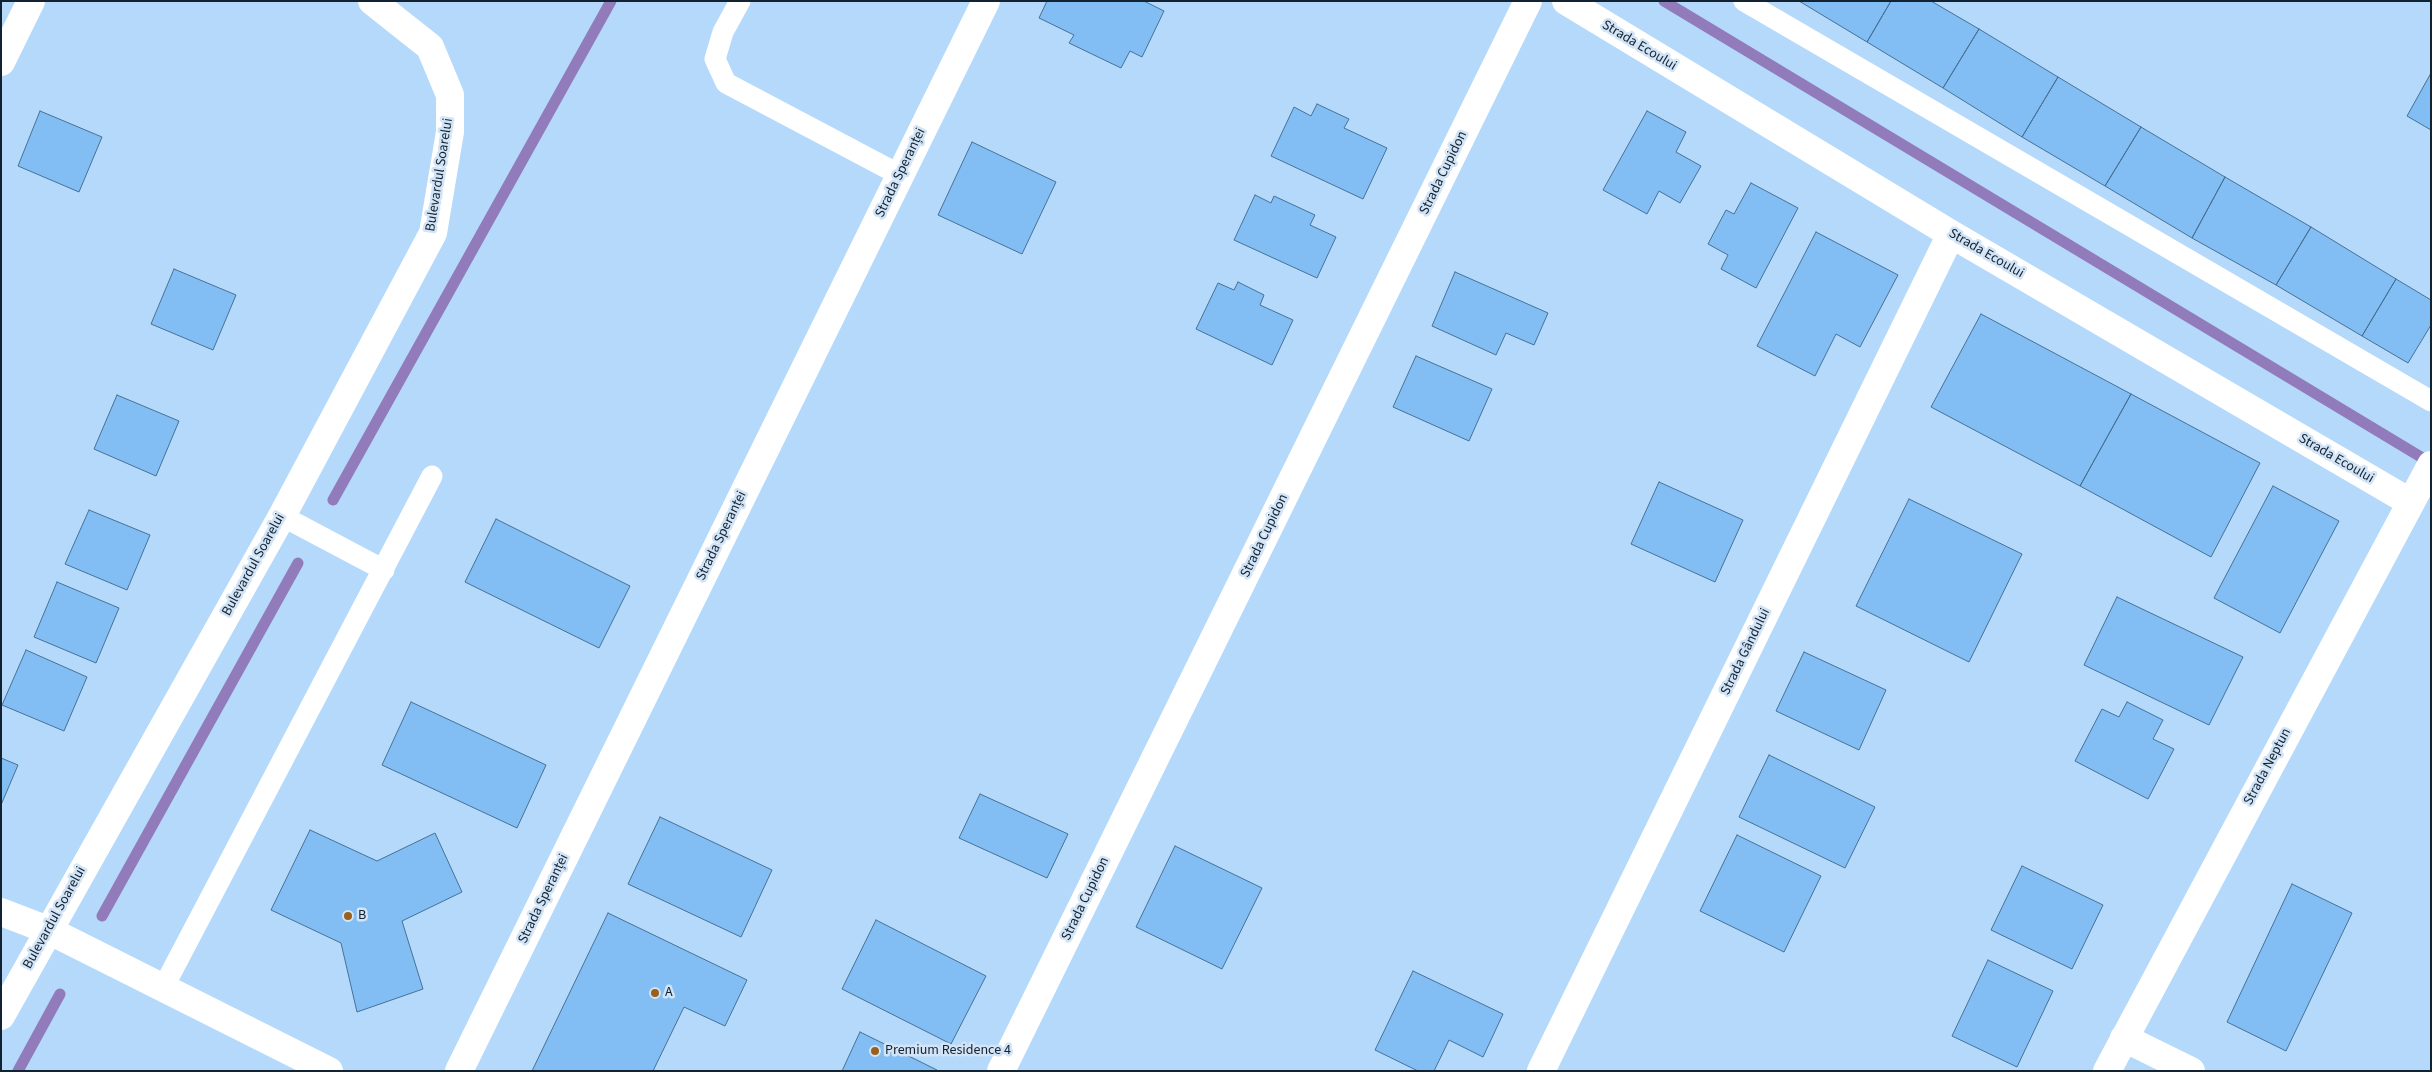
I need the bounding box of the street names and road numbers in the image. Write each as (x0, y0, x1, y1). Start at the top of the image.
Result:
street label: Strada Ecoului (1599, 17, 1679, 75)
street label: Bulevardul Soarelui (423, 117, 457, 233)
street label: Strada Speranței (872, 126, 930, 220)
street label: Strada Cupidon (1417, 129, 1471, 217)
street label: Strada Ecoului (1945, 226, 2027, 282)
street label: Strada Ecoului (2295, 431, 2377, 487)
street label: Strada Speranței (693, 489, 751, 583)
street label: Strada Cupidon (1238, 492, 1292, 580)
street label: Bulevardul Soarelui (219, 511, 289, 619)
street label: Strada Gândului (1718, 606, 1774, 698)
street label: Strada Neptun (2241, 726, 2295, 808)
street label: Strada Speranței (515, 852, 573, 946)
street label: Strada Cupidon (1059, 855, 1113, 943)
street label: Bulevardul Soarelui (20, 864, 90, 972)

